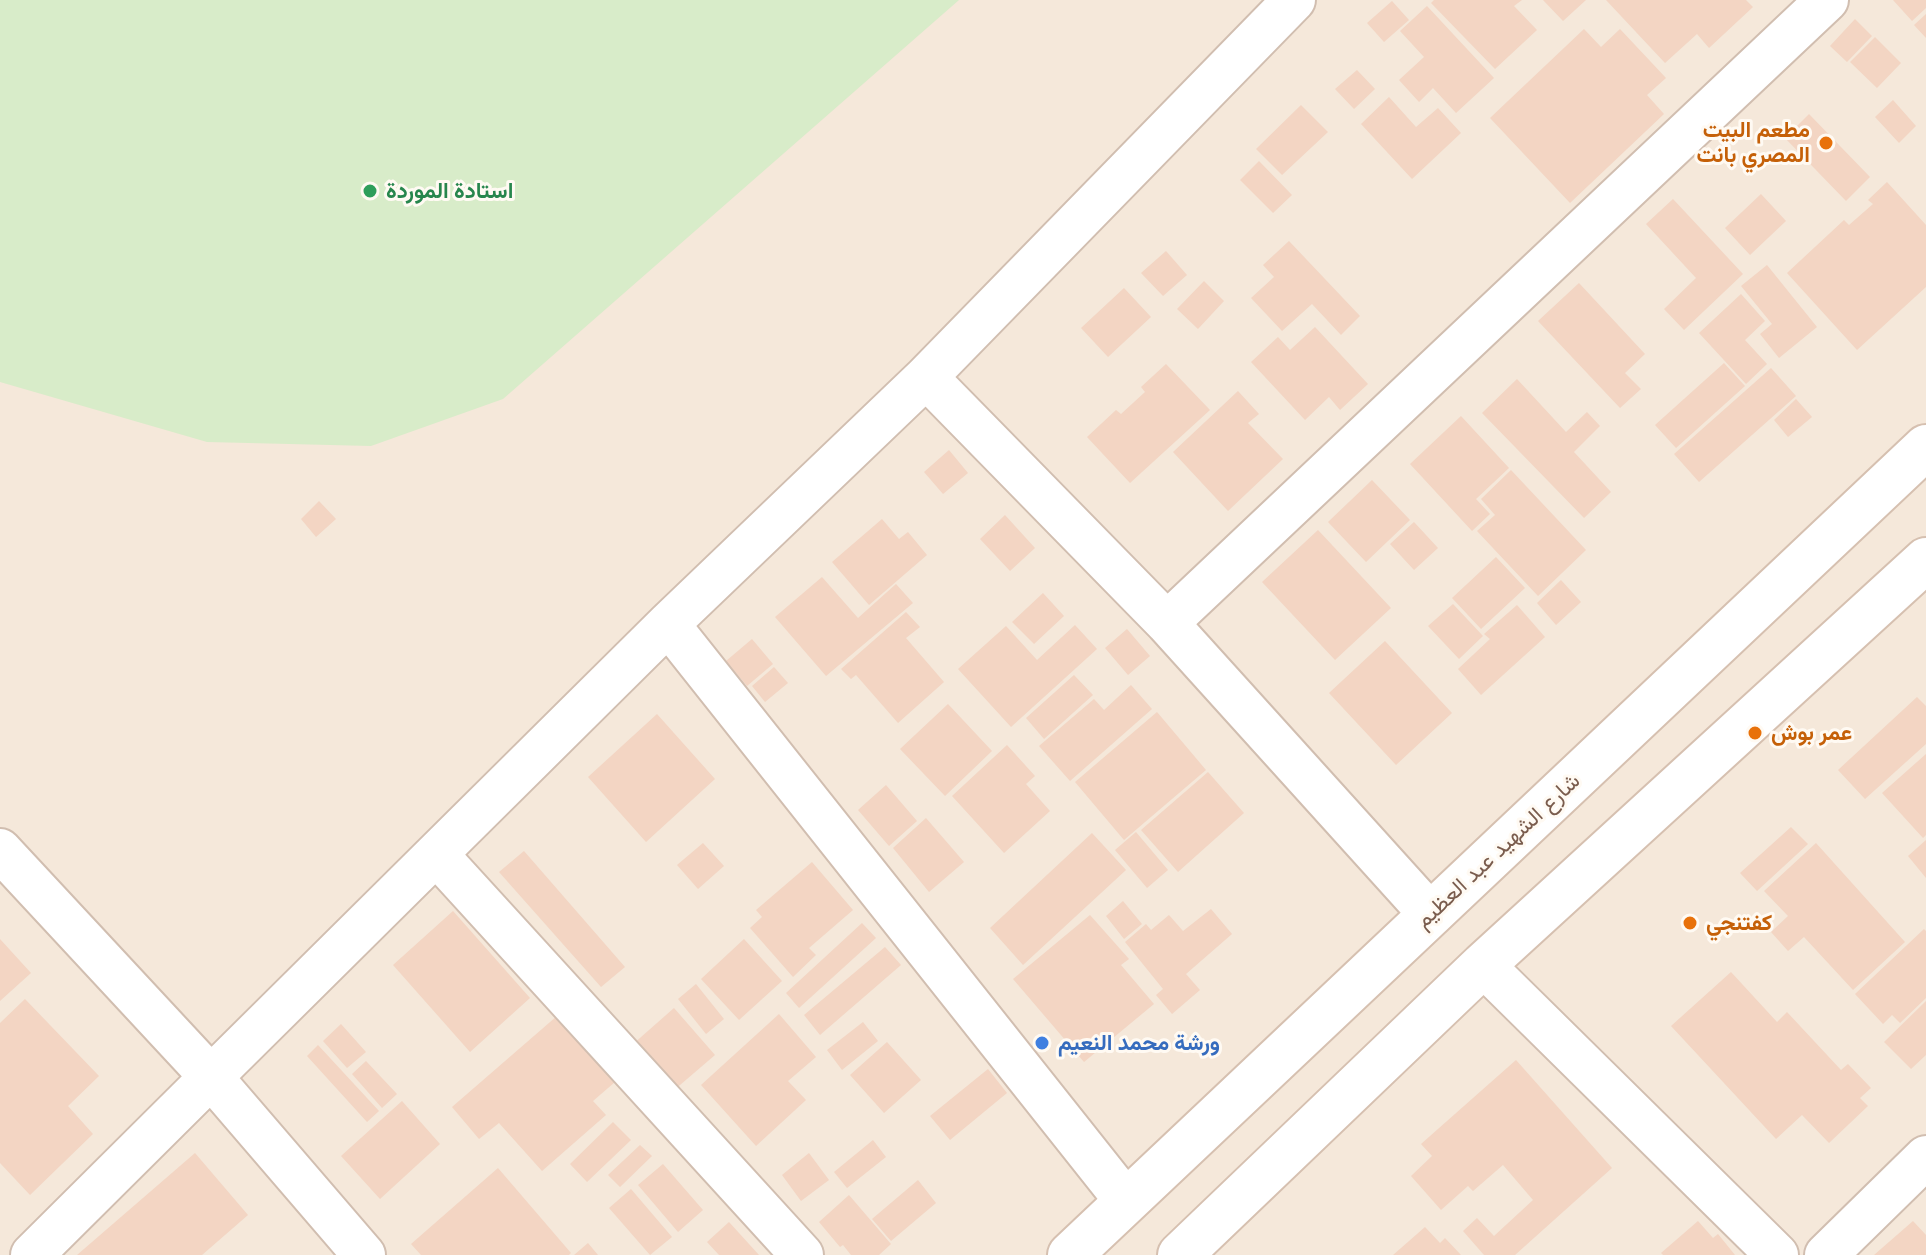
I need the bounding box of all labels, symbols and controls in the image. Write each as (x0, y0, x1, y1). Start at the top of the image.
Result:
place label: مطعم البيت المصري بانت (1696, 117, 1810, 168)
marker: مطعم البيت المصري بانت (1817, 134, 1835, 152)
place label: استادة الموردة (386, 178, 513, 204)
marker: استادة الموردة (361, 182, 379, 200)
place label: عمر بوش (1771, 720, 1852, 746)
marker: عمر بوش (1746, 724, 1764, 742)
street label: شارع الشهيد عبد العظيم (1410, 768, 1586, 934)
place label: كفتنجي (1706, 910, 1772, 936)
marker: كفتنجي (1681, 914, 1699, 932)
place label: ورشة محمد النعيم (1058, 1030, 1220, 1056)
marker: ورشة محمد النعيم (1033, 1034, 1051, 1052)

